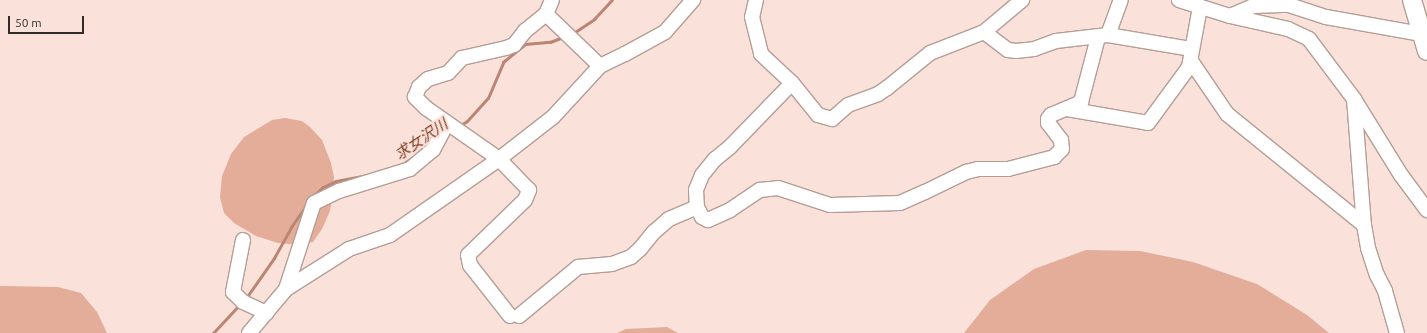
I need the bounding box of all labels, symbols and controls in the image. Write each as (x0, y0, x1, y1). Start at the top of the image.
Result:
scale bar (10, 8, 86, 34)
text: 50 m (15, 16, 42, 29)
water label: 求女沢川 (391, 115, 451, 163)

